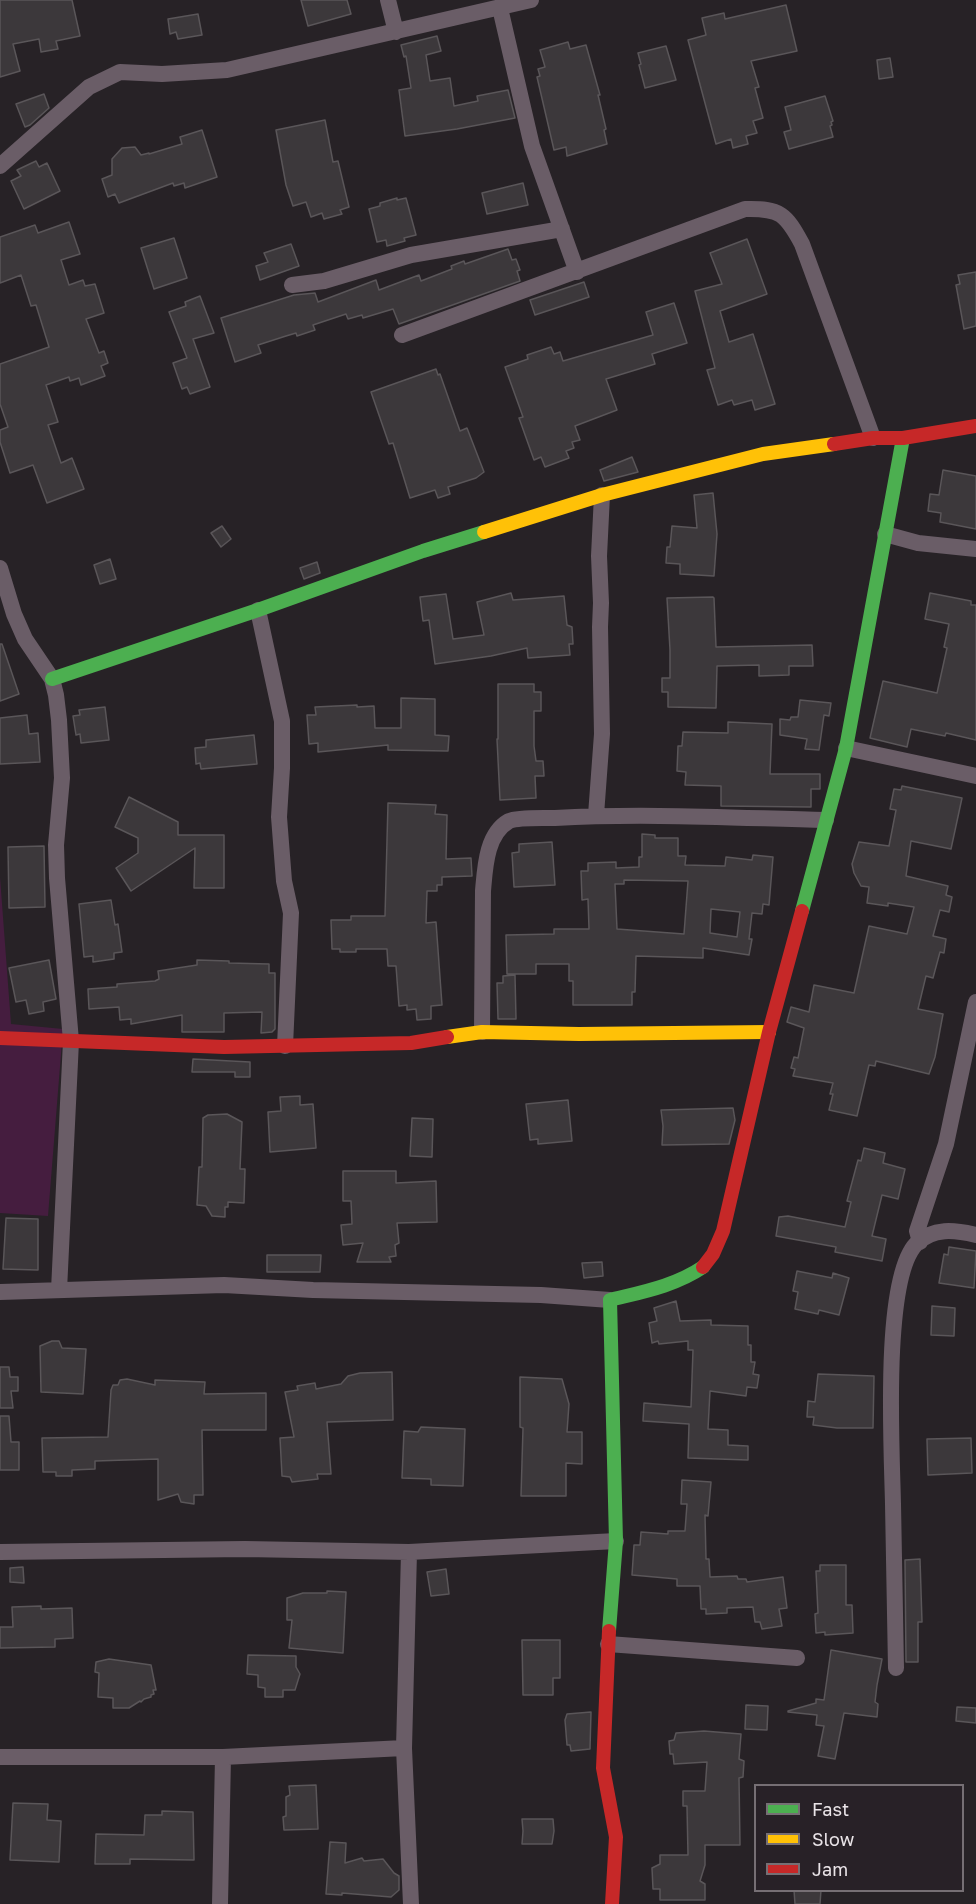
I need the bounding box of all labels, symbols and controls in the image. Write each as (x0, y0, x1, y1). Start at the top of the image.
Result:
legend (754, 1784, 964, 1892)
text: Fast (812, 1798, 849, 1820)
text: Slow (812, 1828, 854, 1850)
text: Jam (812, 1858, 848, 1880)

